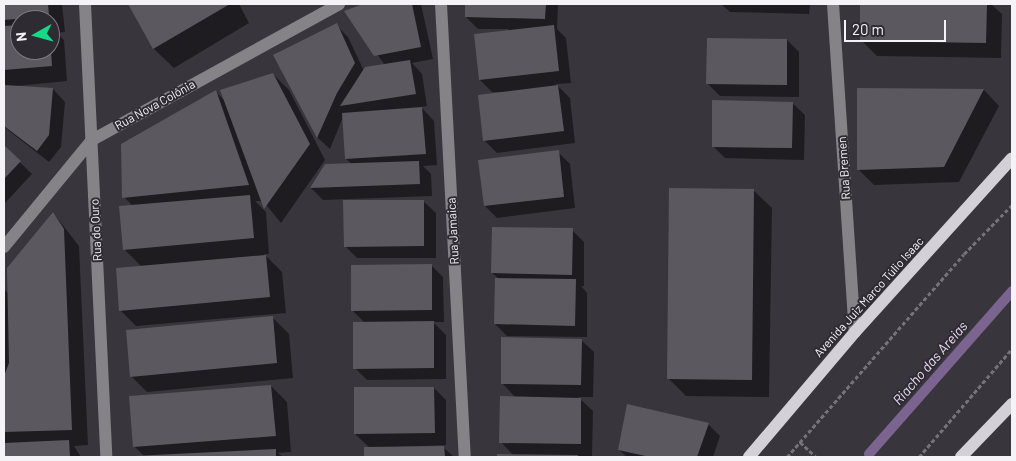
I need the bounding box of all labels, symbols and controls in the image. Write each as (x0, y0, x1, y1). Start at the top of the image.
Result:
north arrow (10, 10, 60, 60)
scale bar (846, 10, 948, 42)
text: 20 m (852, 20, 884, 38)
text: N (12, 31, 30, 42)
street label: Rua Nova Colônia (112, 77, 198, 133)
street label: Rua Bremen (835, 136, 853, 200)
street label: Rua Jamaica (444, 197, 462, 265)
street label: Rua do Ouro (87, 198, 105, 262)
street label: Avenida Juiz Marco Túlio Isaac (811, 234, 927, 360)
water label: Riacho das Areias (889, 318, 971, 408)

